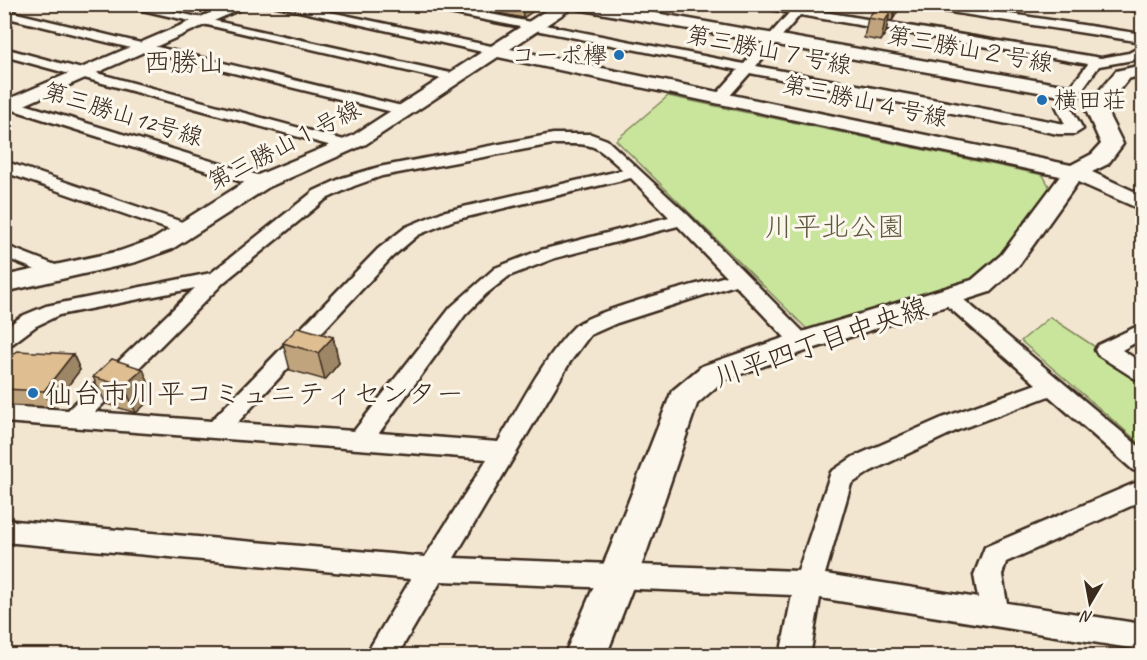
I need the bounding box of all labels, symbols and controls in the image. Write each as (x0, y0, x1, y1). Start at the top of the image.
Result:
street label: 第三勝山７号線 (684, 19, 854, 81)
street label: 第三勝山２号線 (885, 20, 1055, 78)
place label: コーポ欅 (511, 40, 607, 70)
district label: 西勝山 (144, 45, 225, 79)
marker: コーポ欅 (612, 48, 626, 62)
street label: 第三勝山４号線 (780, 69, 950, 133)
street label: 第三勝山12号線 (39, 75, 207, 153)
place label: 横田荘 (1054, 85, 1126, 115)
street label: 第三勝山１号線 (202, 93, 366, 197)
marker: 横田荘 (1035, 93, 1049, 107)
park label: 川平北公園 (765, 209, 905, 244)
street label: 川平四丁目中央線 (709, 289, 933, 395)
place label: 仙台市川平コミュニティセンター (45, 376, 464, 411)
marker: 仙台市川平コミュニティセンター (26, 386, 40, 400)
north arrow (1060, 573, 1120, 633)
text: N (1078, 606, 1094, 627)

